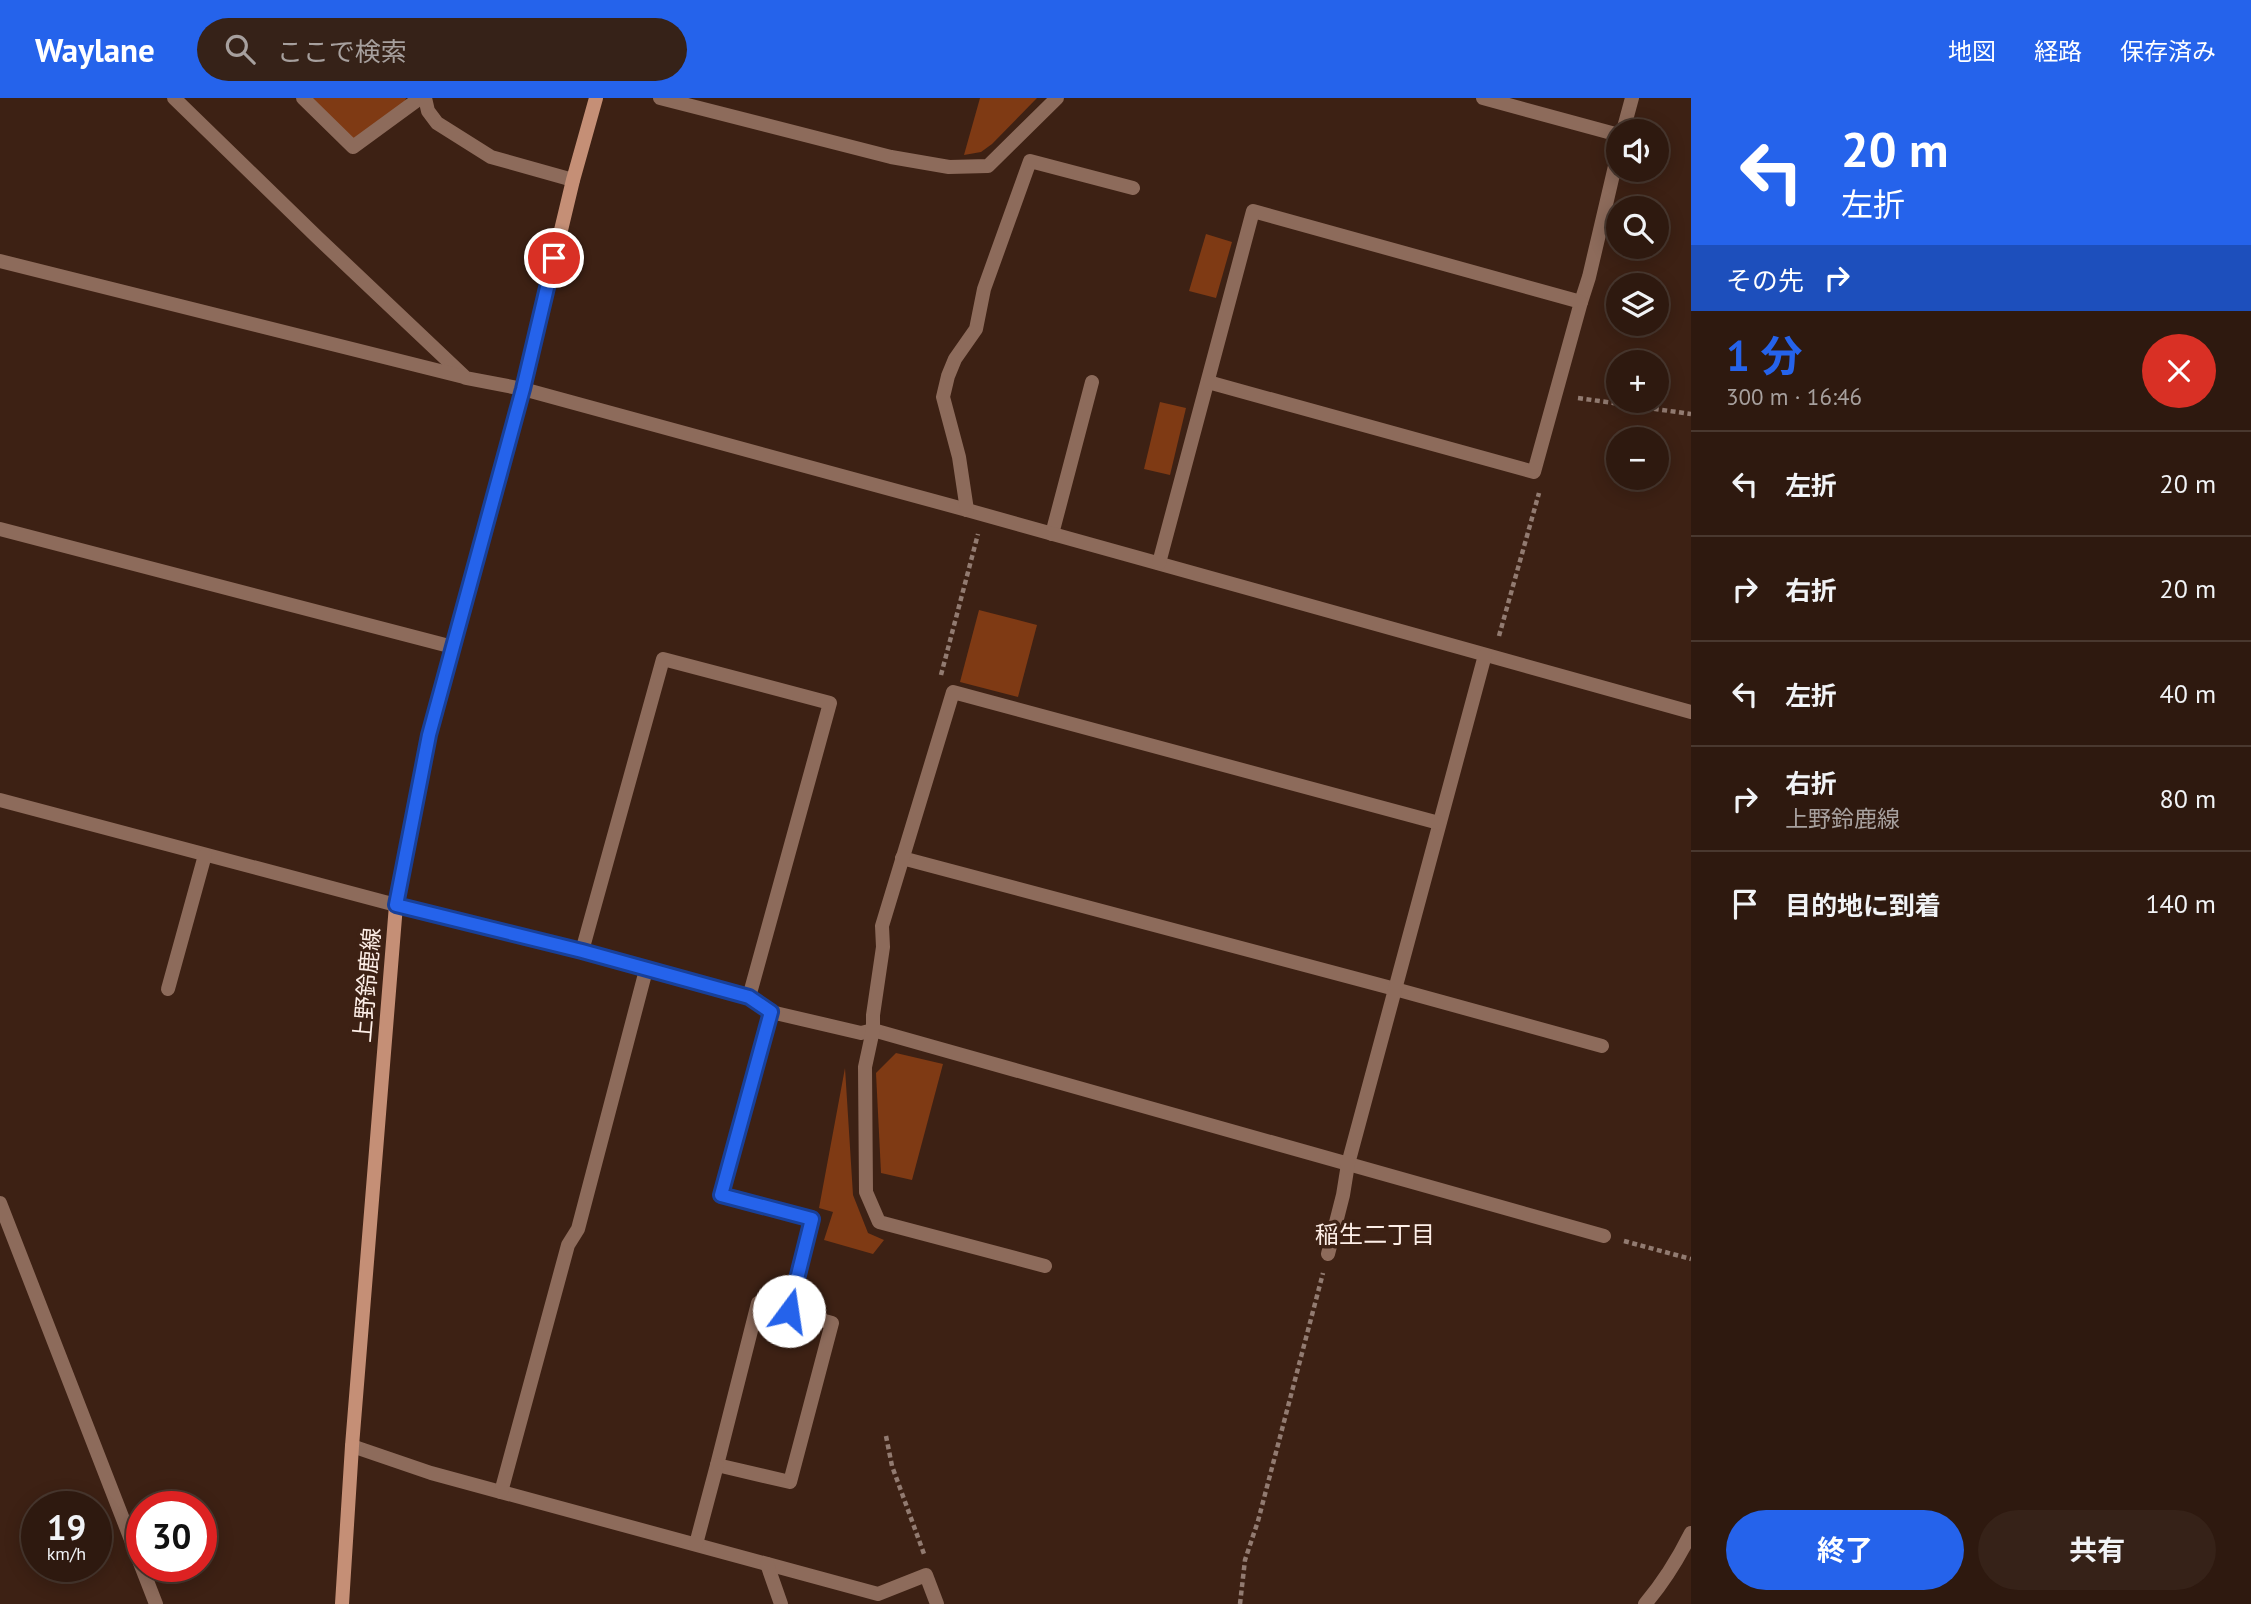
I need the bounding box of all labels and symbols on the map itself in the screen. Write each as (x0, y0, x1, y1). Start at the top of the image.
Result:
pin (524, 228, 584, 288)
street label: 上野鈴鹿線 (347, 926, 386, 1044)
district label: 稲生二丁目 (1315, 1219, 1435, 1250)
position arrow (752, 1274, 826, 1348)
speed limit sign: 30 (126, 1491, 217, 1582)

